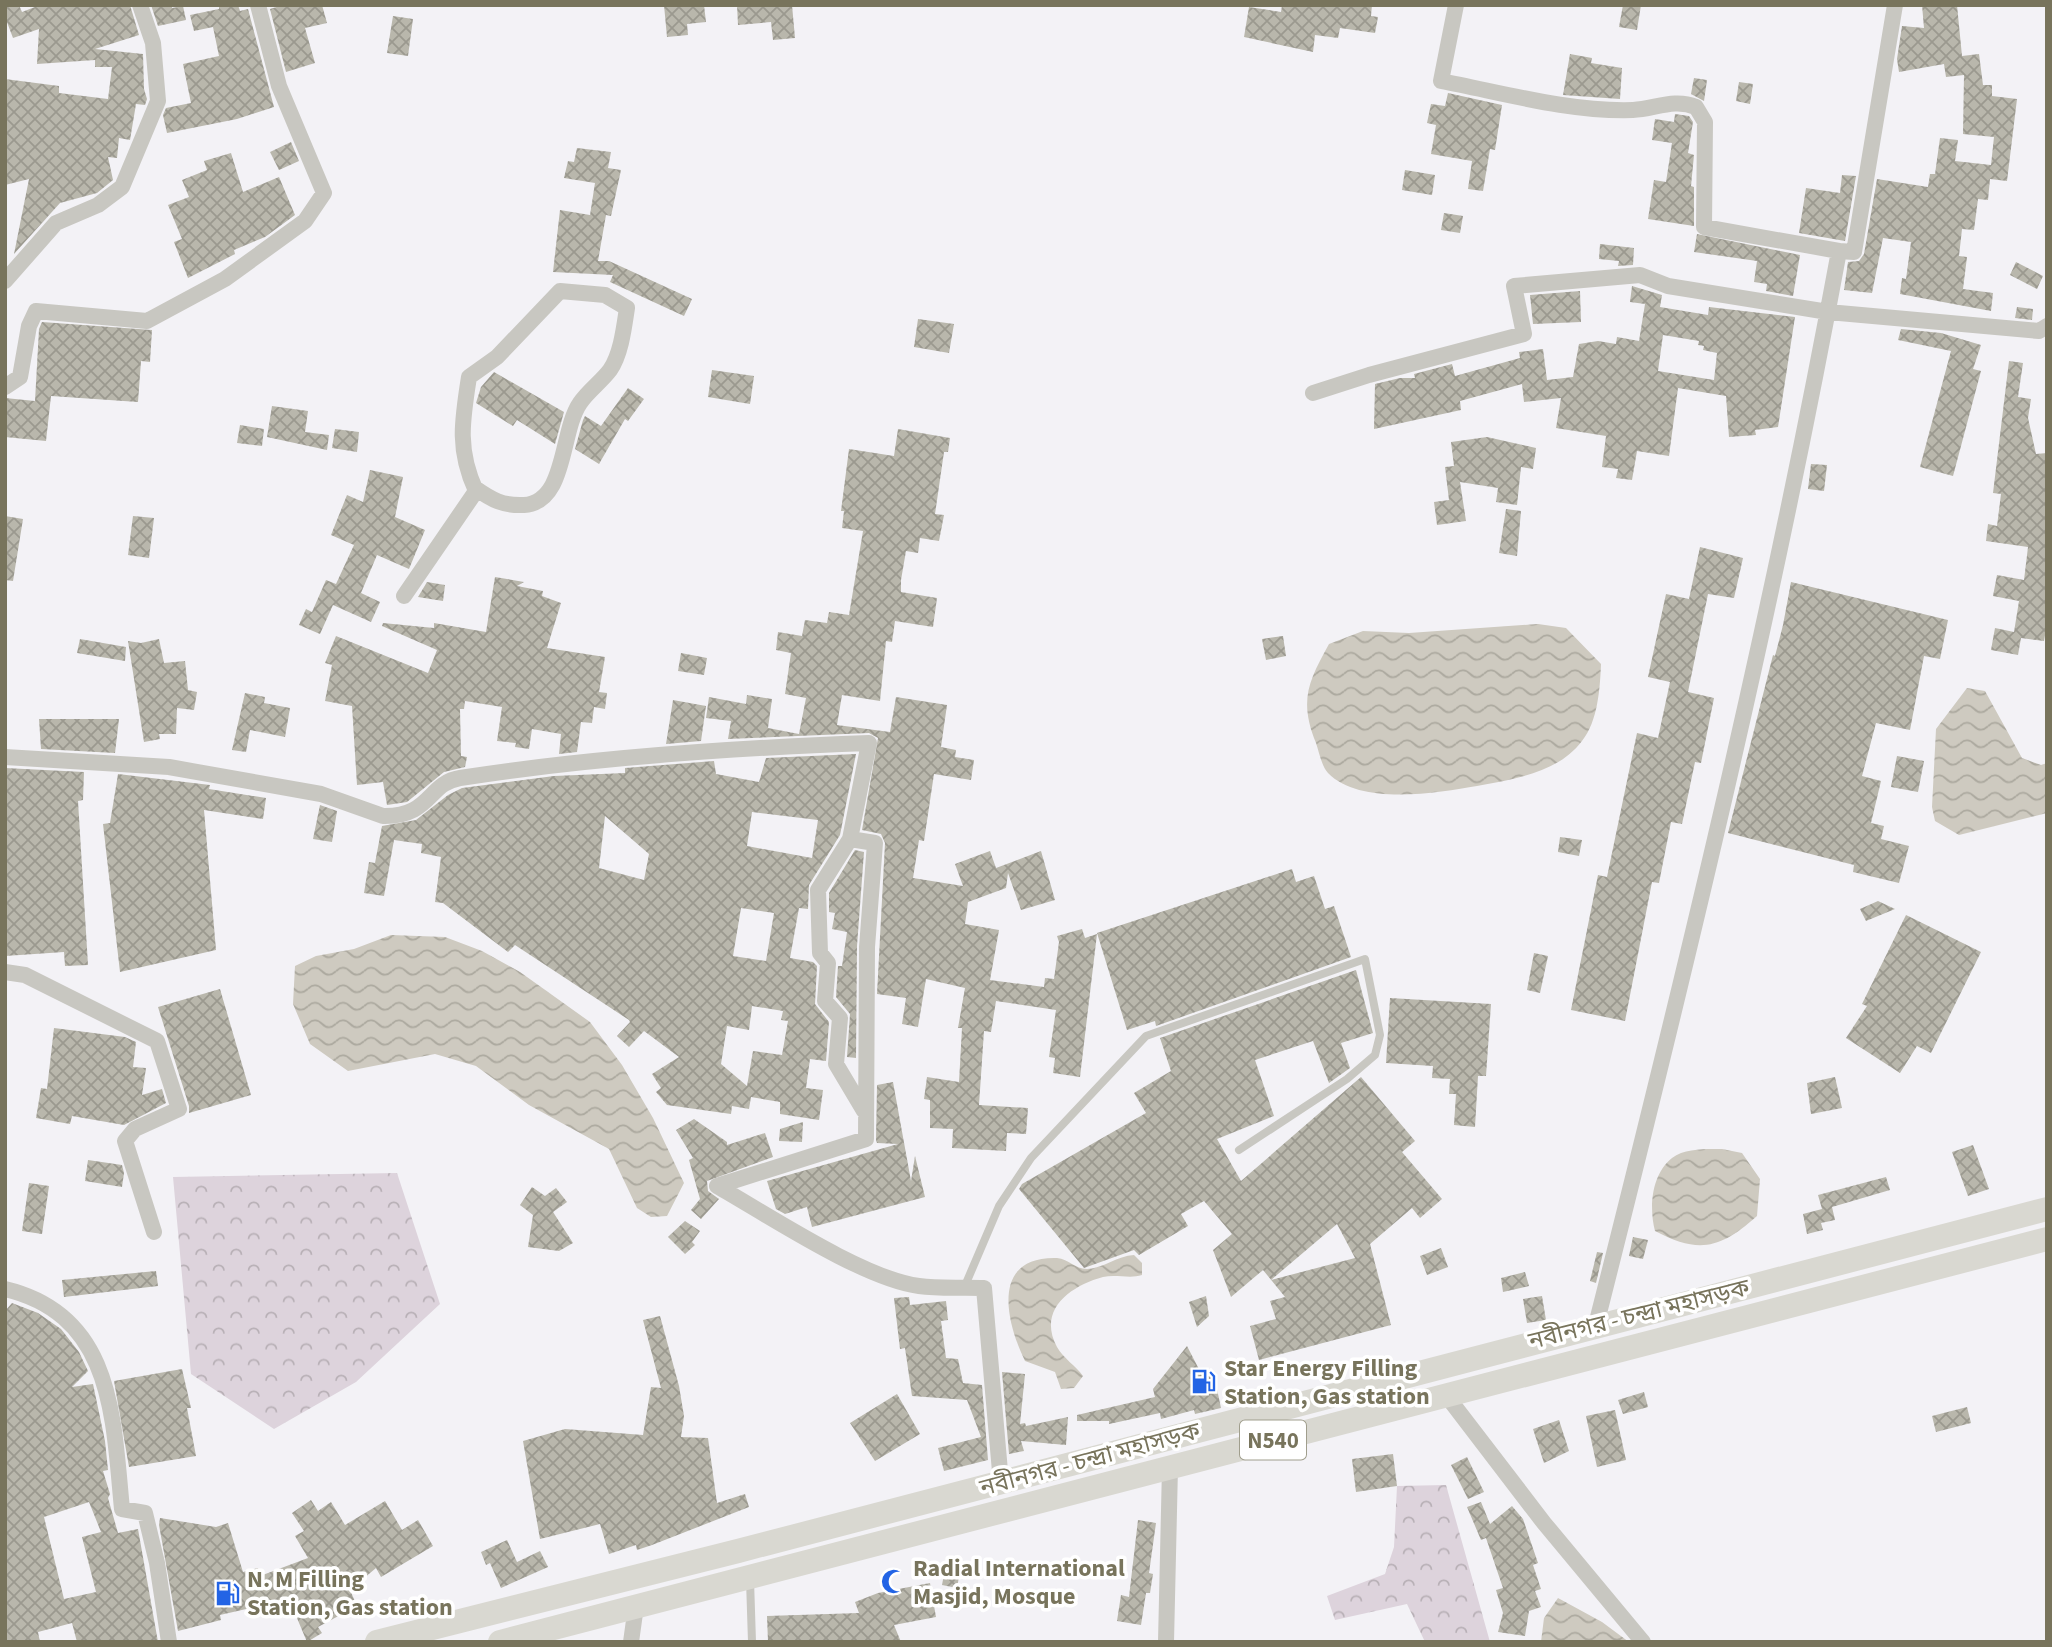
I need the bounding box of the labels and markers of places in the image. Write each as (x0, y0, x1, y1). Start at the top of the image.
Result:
place label: Star Energy Filling Station, Gas station (1224, 1351, 1430, 1414)
fuel station icon: Star Energy Filling Station, Gas station (1190, 1368, 1218, 1396)
place label: Radial International Masjid, Mosque (913, 1551, 1125, 1614)
place label: N. M Filling Station, Gas station (247, 1562, 453, 1625)
mosque icon: Radial International Masjid, Mosque (879, 1568, 907, 1596)
fuel station icon: N. M Filling Station, Gas station (213, 1579, 241, 1607)

